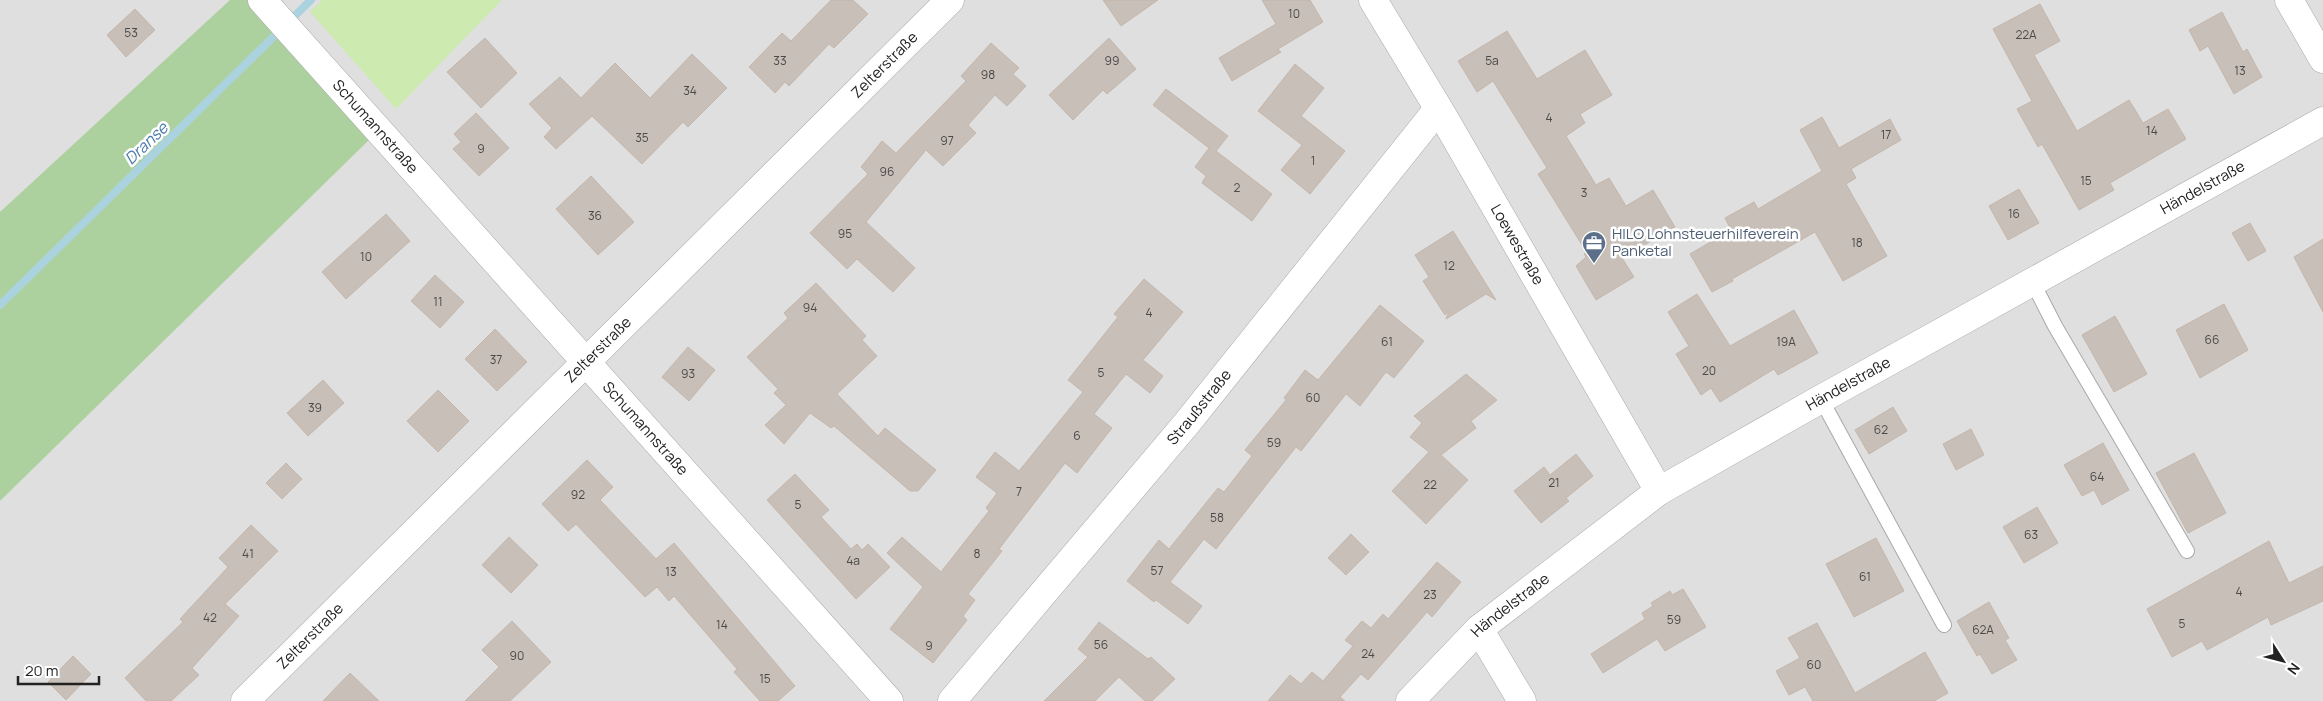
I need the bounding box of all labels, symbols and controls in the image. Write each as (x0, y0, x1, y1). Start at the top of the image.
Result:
house number: 10 (1288, 5, 1300, 22)
house number: 53 (124, 24, 138, 41)
house number: 22A (2015, 26, 2037, 43)
street label: Zelterstraße (846, 27, 922, 102)
house number: 33 (773, 52, 787, 69)
house number: 99 (1105, 52, 1119, 69)
house number: 5a (1485, 52, 1499, 69)
house number: 13 (2234, 62, 2246, 79)
house number: 98 (981, 66, 995, 83)
street label: Schumannstraße (328, 75, 423, 178)
house number: 34 (683, 82, 697, 99)
house number: 4 (1545, 109, 1553, 126)
water label: Dranse (120, 116, 174, 169)
house number: 14 (2146, 122, 2158, 139)
house number: 17 (1881, 126, 1891, 143)
house number: 35 (635, 129, 649, 146)
house number: 97 (940, 132, 954, 149)
house number: 9 (477, 140, 485, 157)
house number: 1 (1311, 152, 1315, 169)
street label: Händelstraße (2156, 155, 2249, 219)
house number: 96 (880, 163, 894, 180)
house number: 15 (2080, 172, 2092, 189)
house number: 2 (1234, 179, 1241, 196)
house number: 3 (1581, 184, 1587, 201)
street label: Loewestraße (1486, 200, 1549, 289)
house number: 16 (2008, 205, 2020, 222)
house number: 36 (588, 207, 602, 224)
place label: HILO Lohnsteuerhilfeverein Panketal (1612, 223, 1799, 261)
house number: 95 (838, 225, 852, 242)
office icon: HILO Lohnsteuerhilfeverein Panketal (1581, 230, 1607, 264)
house number: 18 (1851, 234, 1863, 251)
house number: 10 (360, 248, 372, 265)
house number: 12 (1443, 257, 1455, 274)
house number: 11 (433, 293, 443, 310)
house number: 94 (803, 299, 817, 316)
house number: 4 (1145, 304, 1153, 321)
street label: Zelterstraße (560, 312, 636, 387)
house number: 66 (2205, 331, 2219, 348)
house number: 61 (1381, 333, 1393, 350)
house number: 19A (1776, 333, 1796, 350)
house number: 37 (490, 351, 502, 368)
street label: Händelstraße (1802, 351, 1894, 415)
house number: 20 (1702, 362, 1716, 379)
house number: 5 (1098, 364, 1105, 381)
house number: 93 (681, 365, 695, 382)
street label: Straußstraße (1162, 365, 1236, 449)
street label: Schumannstraße (598, 377, 693, 480)
house number: 60 (1306, 389, 1320, 406)
house number: 39 (308, 399, 322, 416)
house number: 62 (1874, 421, 1888, 438)
house number: 6 (1073, 427, 1081, 444)
house number: 59 (1267, 434, 1281, 451)
house number: 64 (2090, 468, 2104, 485)
house number: 21 (1548, 474, 1560, 491)
house number: 22 (1423, 476, 1437, 493)
house number: 7 (1016, 483, 1022, 500)
house number: 92 (571, 486, 585, 503)
house number: 5 (795, 496, 802, 513)
house number: 58 (1210, 509, 1224, 526)
house number: 63 (2024, 526, 2038, 543)
house number: 41 (242, 545, 254, 562)
house number: 8 (974, 545, 981, 562)
house number: 4a (846, 552, 860, 569)
house number: 57 (1151, 562, 1163, 579)
house number: 13 (665, 563, 677, 580)
street label: Händelstraße (1466, 568, 1554, 641)
house number: 61 (1859, 568, 1871, 585)
house number: 4 (2235, 583, 2243, 600)
house number: 23 (1423, 586, 1437, 603)
street label: Zelterstraße (272, 598, 348, 674)
house number: 42 (203, 609, 217, 626)
house number: 59 (1667, 611, 1681, 628)
house number: 5 (2179, 615, 2186, 632)
house number: 14 (716, 616, 728, 633)
house number: 62A (1972, 621, 1994, 638)
house number: 56 (1094, 636, 1108, 653)
north arrow (2258, 636, 2308, 686)
house number: 9 (925, 637, 933, 654)
house number: 24 (1361, 645, 1375, 662)
house number: 90 (510, 647, 524, 664)
scale bar (18, 654, 99, 686)
house number: 60 (1807, 656, 1821, 673)
text: N (2283, 659, 2305, 679)
text: 20 m (25, 660, 58, 681)
house number: 15 (759, 670, 771, 687)

